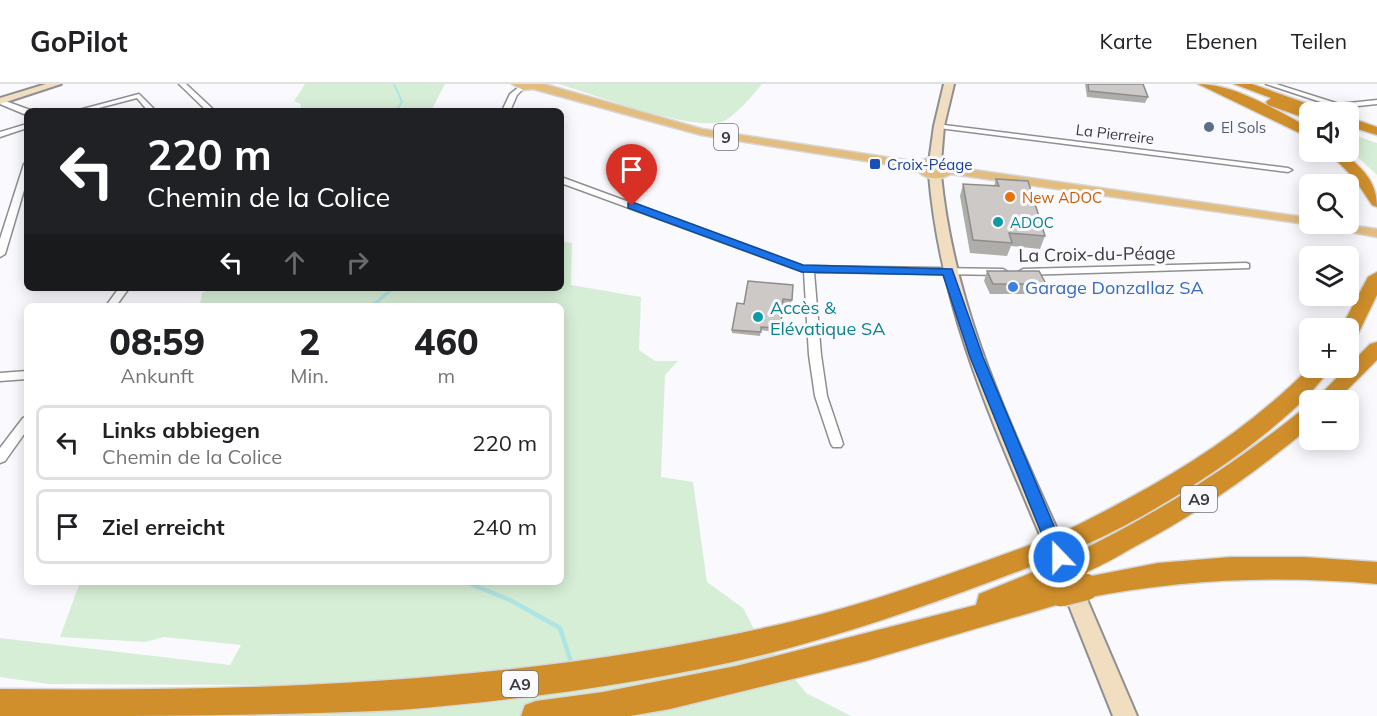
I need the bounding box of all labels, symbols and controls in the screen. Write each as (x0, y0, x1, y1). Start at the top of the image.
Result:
text: GoPilot (30, 24, 128, 59)
text: Karte (1100, 28, 1152, 54)
text: Ebenen (1185, 28, 1258, 54)
text: Teilen (1291, 28, 1347, 54)
map controls (1299, 102, 1359, 450)
button: sound (1299, 102, 1359, 162)
place label: El Sols (1221, 118, 1266, 137)
street label: La Pierreire (1075, 120, 1155, 148)
marker: El Sols (1202, 120, 1216, 134)
road number: 9 (714, 124, 738, 150)
text: 220 m (147, 128, 272, 181)
icon: left (48, 132, 126, 210)
pin (606, 144, 657, 206)
icon: arrive (615, 153, 648, 186)
place label: Croix-Péage (887, 155, 973, 174)
marker: Croix-Péage (868, 157, 882, 171)
button: search (1299, 174, 1359, 234)
text: Chemin de la Colice (147, 180, 390, 214)
place label: New ADOC (1022, 188, 1102, 207)
marker: New ADOC (1003, 190, 1017, 204)
place label: ADOC (1010, 213, 1054, 232)
marker: ADOC (991, 215, 1005, 229)
street label: La Croix-du-Péage (1018, 241, 1176, 267)
icon: left (215, 246, 248, 279)
icon: ahead (278, 246, 311, 279)
icon: right (341, 246, 374, 279)
button: layers (1299, 246, 1359, 306)
place label: Garage Donzallaz SA (1025, 276, 1204, 299)
marker: Garage Donzallaz SA (1006, 280, 1020, 294)
place label: Accès & Elévatique SA (770, 296, 885, 340)
marker: Accès & Elévatique SA (751, 310, 765, 324)
button: + (1299, 318, 1359, 378)
text: 08:59 (109, 319, 205, 364)
text: 2 (299, 319, 320, 364)
text: 460 (414, 319, 479, 364)
text: Ankunft (121, 363, 194, 388)
text: Min. (290, 363, 329, 388)
text: m (437, 363, 455, 388)
button: − (1299, 390, 1359, 450)
text: Links abbiegen (102, 416, 260, 444)
icon: left (51, 426, 84, 459)
text: 220 m (472, 429, 537, 457)
text: Chemin de la Colice (102, 444, 282, 469)
road number: A9 (1181, 486, 1217, 512)
icon: arrive (51, 510, 84, 543)
text: Ziel erreicht (102, 513, 225, 541)
text: 240 m (472, 513, 537, 541)
position arrow (1027, 525, 1091, 589)
road number: A9 (502, 671, 538, 697)

